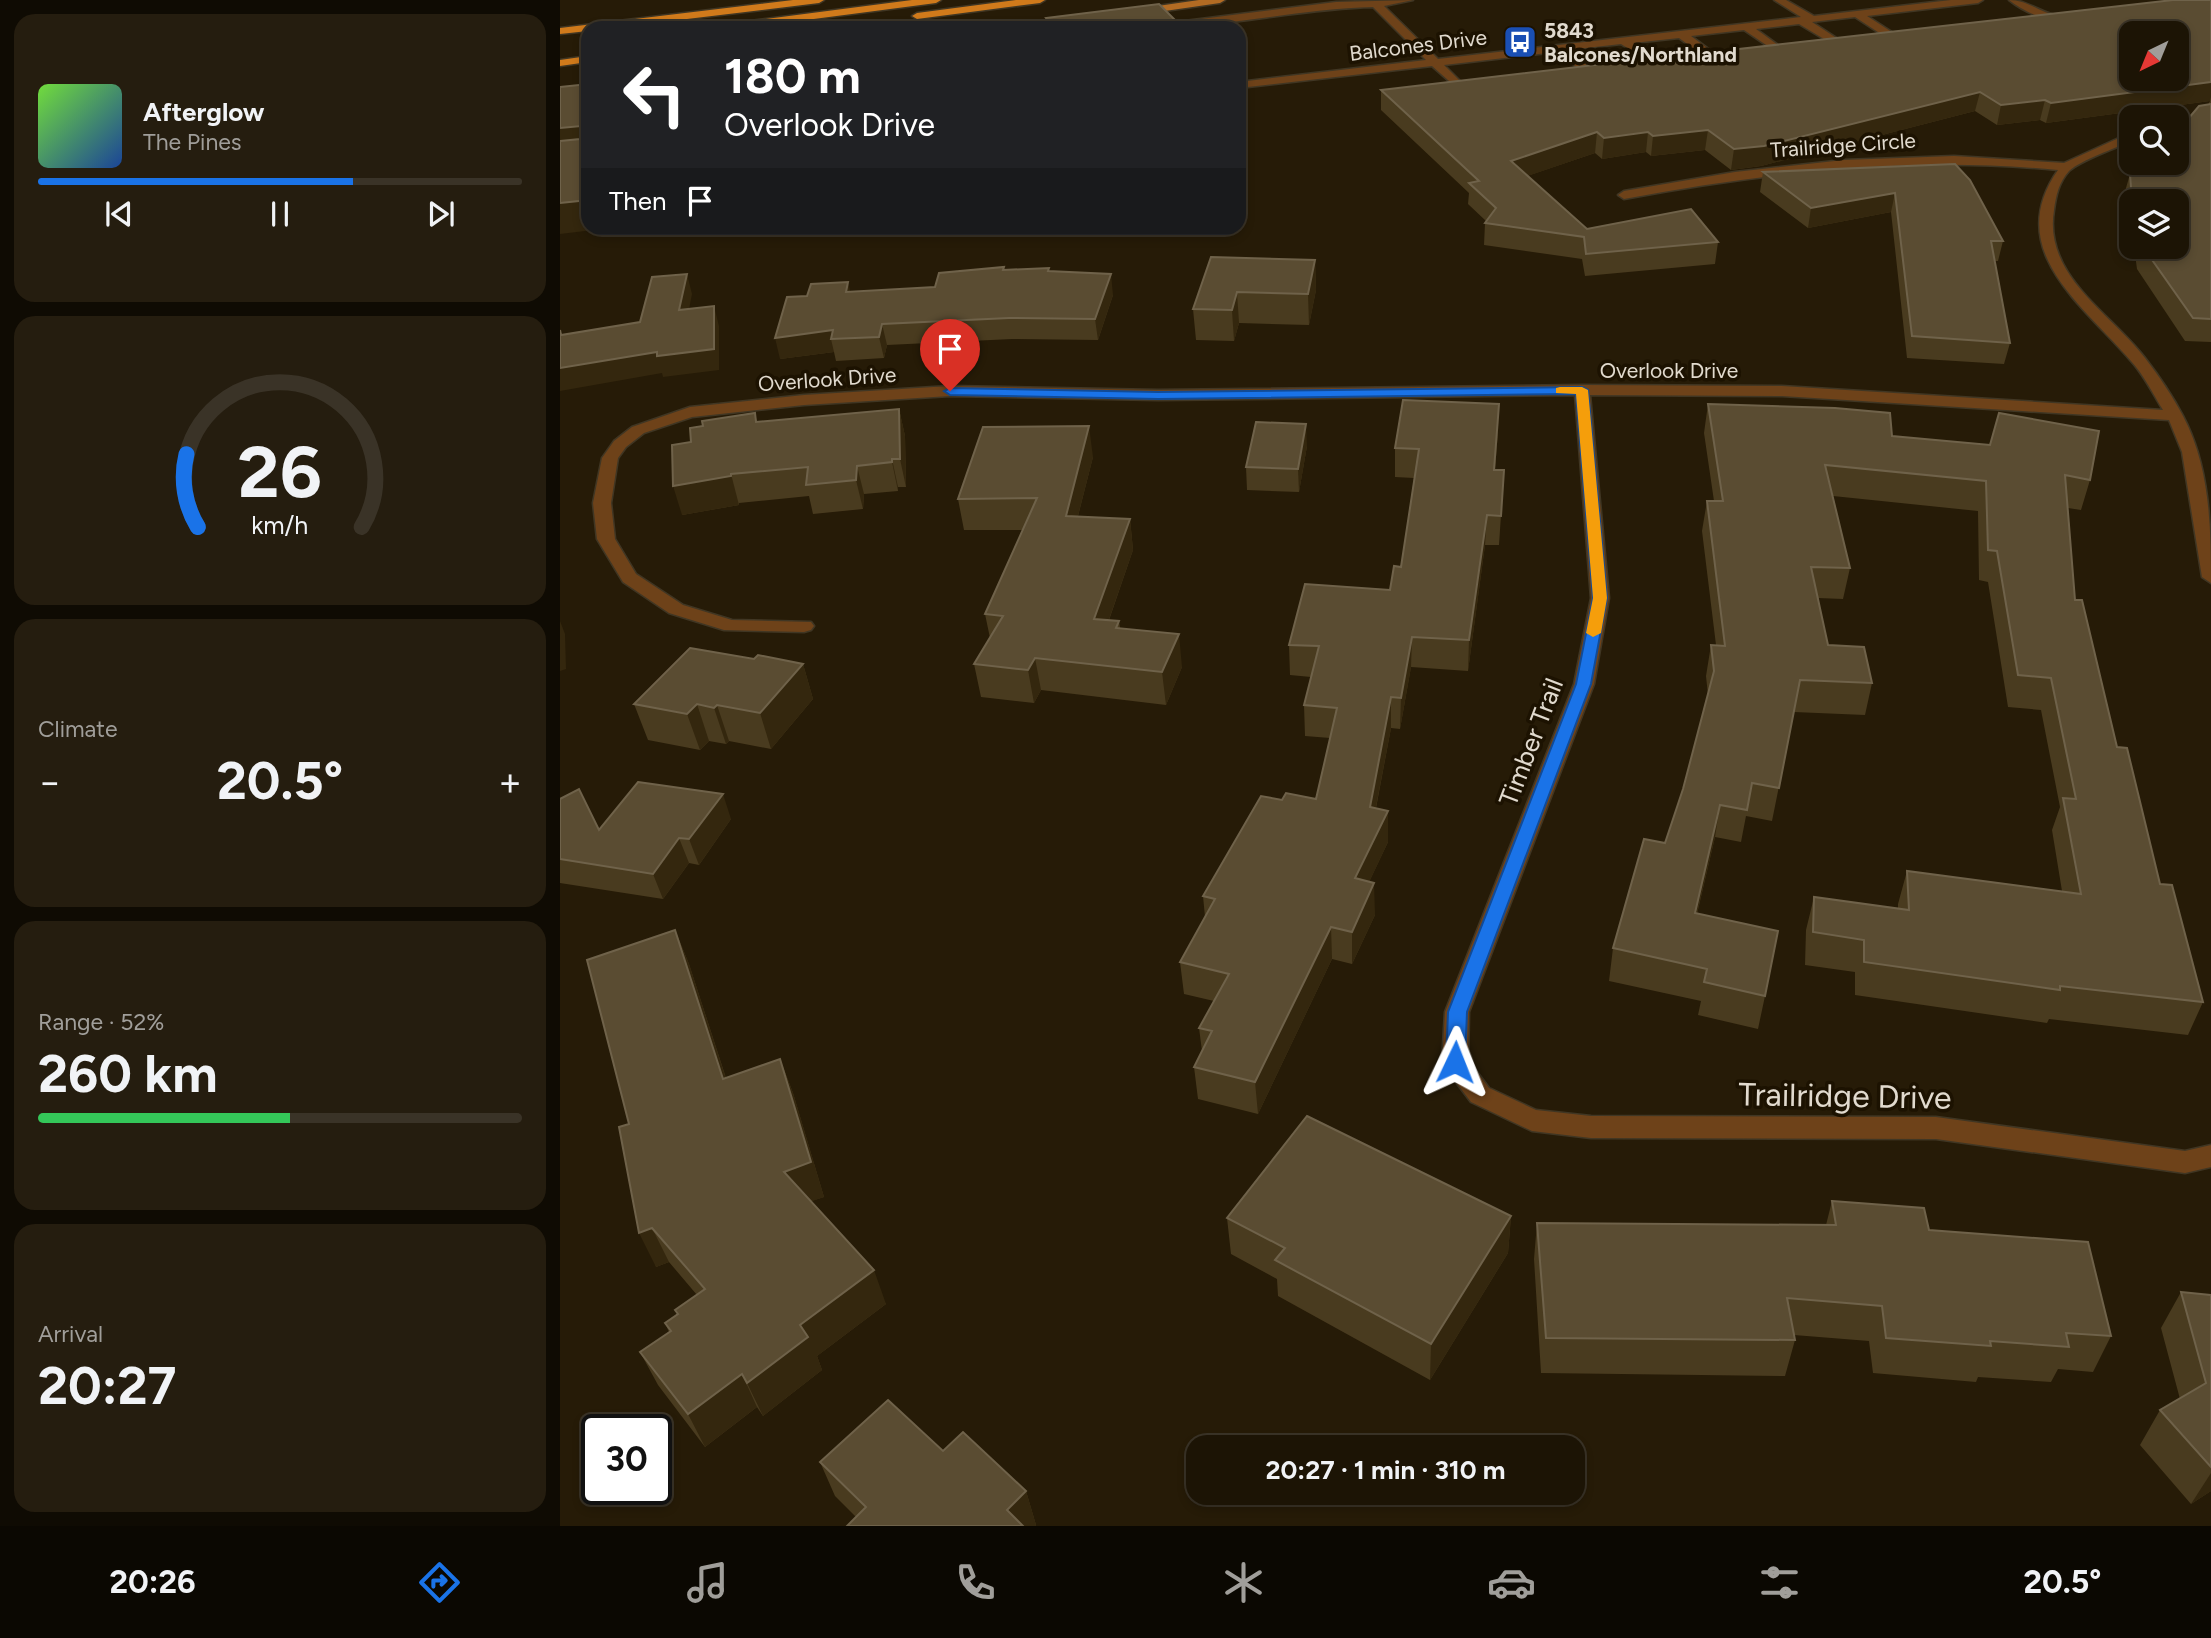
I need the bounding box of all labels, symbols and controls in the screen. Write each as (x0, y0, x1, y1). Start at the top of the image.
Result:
place label: 5843 Balcones/Northland (1544, 18, 1737, 67)
north arrow (2119, 21, 2189, 91)
map controls (2119, 21, 2189, 259)
bus stop icon: 5843 Balcones/Northland (1501, 23, 1539, 61)
street label: Balcones Drive (1348, 24, 1488, 66)
text: 180 m (724, 46, 861, 105)
icon: left (609, 49, 700, 140)
text: Afterglow (143, 96, 265, 128)
button: search (2119, 105, 2189, 175)
text: Overlook Drive (724, 106, 935, 144)
street label: Trailridge Circle (1769, 127, 1917, 163)
text: The Pines (143, 128, 242, 156)
icon: arrive (681, 182, 719, 220)
text: Then (609, 185, 667, 217)
button: layers (2119, 189, 2189, 259)
icon: previous (100, 195, 138, 233)
icon: pause (261, 195, 299, 233)
icon: next (422, 195, 460, 233)
pin (920, 319, 980, 391)
icon: arrive (931, 330, 969, 368)
street label: Overlook Drive (1600, 358, 1738, 383)
street label: Overlook Drive (757, 362, 897, 396)
text: 26 (238, 428, 322, 515)
text: km/h (251, 509, 309, 539)
street label: Timber Trail (1492, 674, 1570, 810)
text: Climate (38, 715, 117, 743)
text: 20.5° (217, 750, 343, 812)
text: − (38, 759, 62, 805)
text: + (498, 759, 522, 805)
text: Range · 52% (38, 1008, 164, 1036)
position arrow (1418, 1025, 1492, 1099)
text: 260 km (38, 1043, 218, 1105)
street label: Trailridge Drive (1738, 1075, 1952, 1117)
text: Arrival (38, 1320, 103, 1348)
text: 20:27 (38, 1355, 176, 1417)
speed limit sign: 30 (581, 1414, 672, 1505)
text: 20:27 · 1 min · 310 m (1265, 1454, 1506, 1486)
icon: directions (415, 1558, 464, 1607)
icon: music (683, 1558, 732, 1607)
icon: phone (951, 1558, 1000, 1607)
icon: climate (1219, 1558, 1268, 1607)
icon: car (1487, 1558, 1536, 1607)
icon: filters (1755, 1558, 1804, 1607)
text: 20:26 (110, 1563, 196, 1601)
text: 20.5° (2024, 1563, 2101, 1601)

